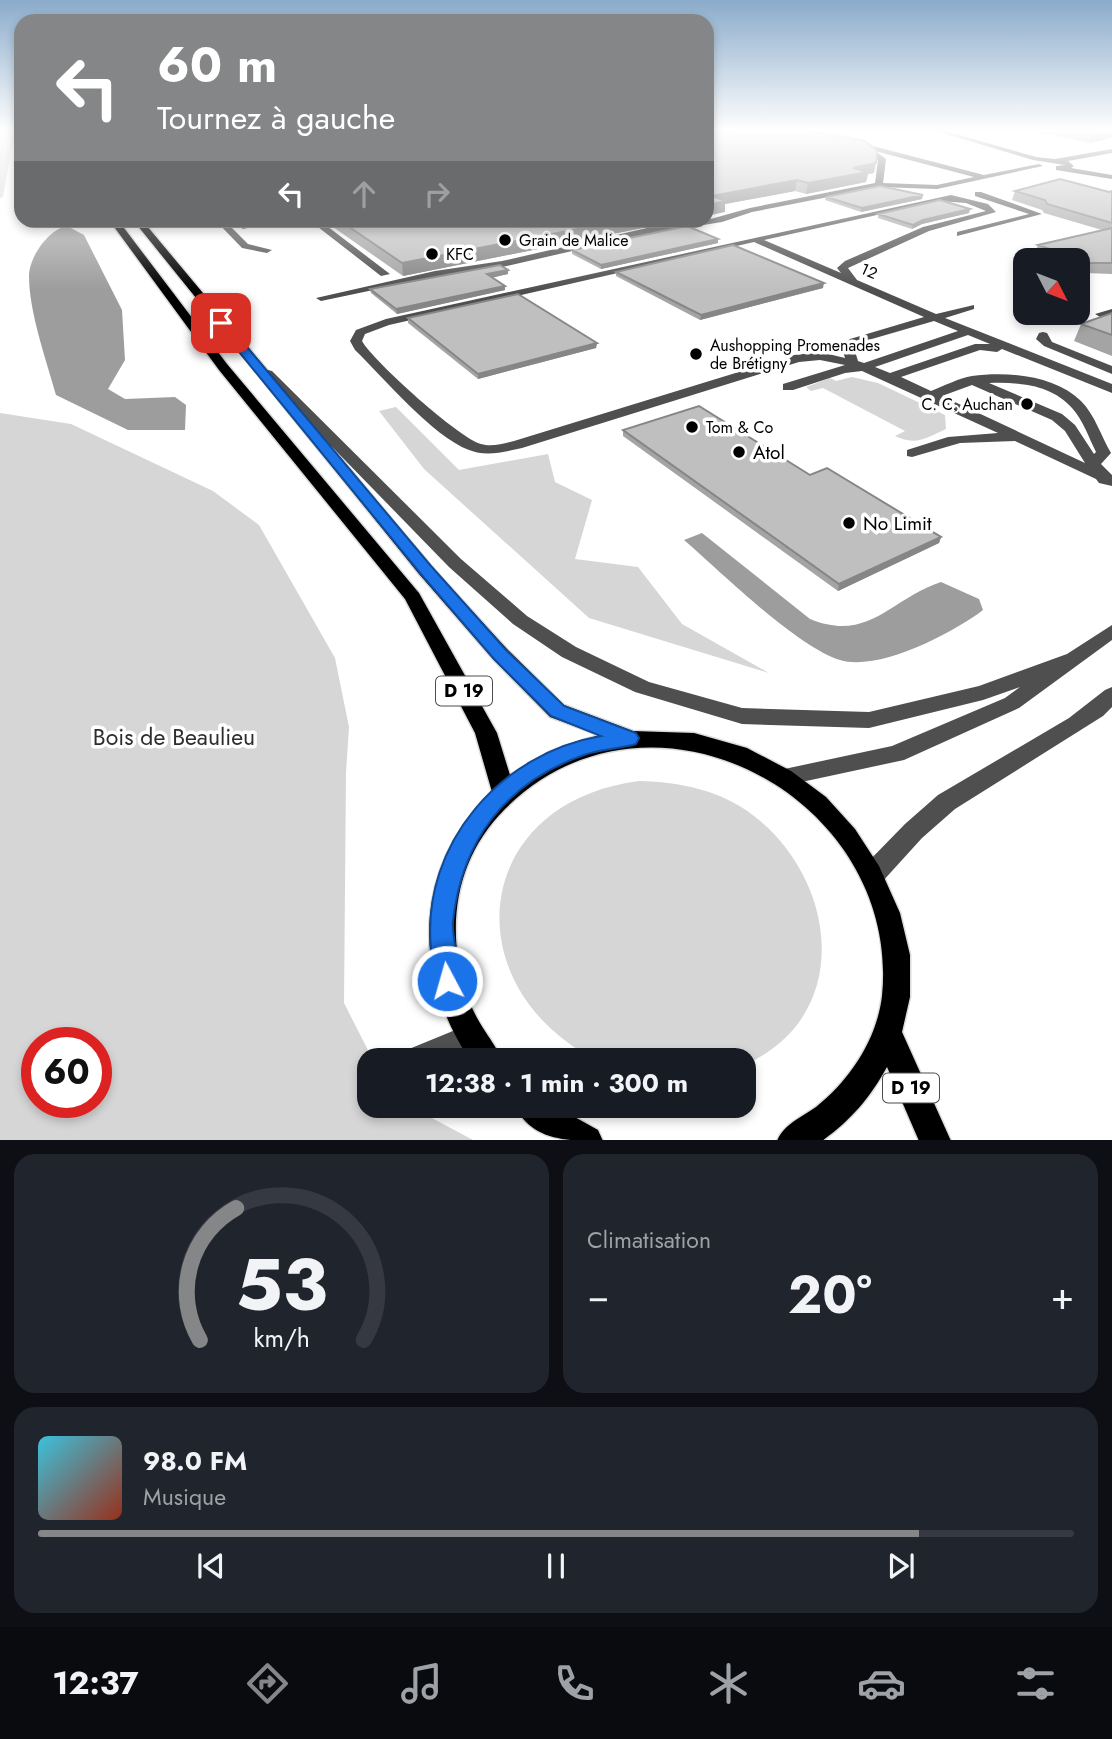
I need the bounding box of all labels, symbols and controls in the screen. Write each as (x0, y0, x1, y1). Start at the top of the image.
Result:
text: 60 m (157, 30, 277, 100)
icon: left (42, 42, 133, 133)
text: Tournez à gauche (157, 95, 395, 141)
icon: left (272, 175, 310, 213)
icon: ahead (345, 175, 383, 213)
icon: right (418, 175, 456, 213)
place label: Grain de Malice (519, 229, 629, 252)
marker: Grain de Malice (497, 232, 513, 248)
place label: KFC (446, 243, 474, 266)
marker: KFC (424, 246, 440, 262)
north arrow (1013, 248, 1090, 326)
map controls (1013, 248, 1090, 325)
street label: 12 (857, 257, 881, 285)
pin (191, 293, 251, 353)
icon: arrive (202, 304, 240, 342)
place label: Aushopping Promenades de Brétigny (710, 334, 880, 375)
marker: Aushopping Promenades de Brétigny (688, 346, 704, 362)
place label: C. C. Auchan (922, 393, 1013, 416)
marker: C. C. Auchan (1019, 396, 1035, 412)
place label: Tom & Co (706, 416, 773, 439)
marker: Tom & Co (684, 419, 700, 435)
place label: Atol (753, 439, 785, 466)
marker: Atol (731, 444, 747, 460)
place label: No Limit (863, 510, 932, 537)
marker: No Limit (841, 515, 857, 531)
road number: D 19 (436, 676, 492, 706)
park label: Bois de Beaulieu (93, 720, 255, 754)
position arrow (410, 944, 484, 1018)
speed limit sign: 60 (21, 1027, 112, 1118)
text: 12:38 · 1 min · 300 m (425, 1064, 688, 1102)
road number: D 19 (883, 1073, 939, 1102)
text: Climatisation (587, 1223, 711, 1257)
text: 53 (235, 1232, 328, 1337)
text: 20° (788, 1257, 872, 1333)
text: − (587, 1268, 609, 1323)
text: + (1051, 1268, 1074, 1323)
text: km/h (253, 1319, 310, 1355)
text: 98.0 FM (143, 1442, 247, 1480)
text: Musique (143, 1480, 226, 1514)
icon: previous (192, 1547, 230, 1585)
icon: pause (537, 1547, 575, 1585)
icon: next (882, 1547, 920, 1585)
icon: directions (243, 1659, 292, 1708)
icon: music (397, 1659, 446, 1708)
icon: phone (550, 1659, 599, 1708)
icon: climate (704, 1659, 753, 1708)
icon: car (857, 1659, 906, 1708)
icon: filters (1011, 1659, 1060, 1708)
text: 12:37 (52, 1660, 139, 1706)

